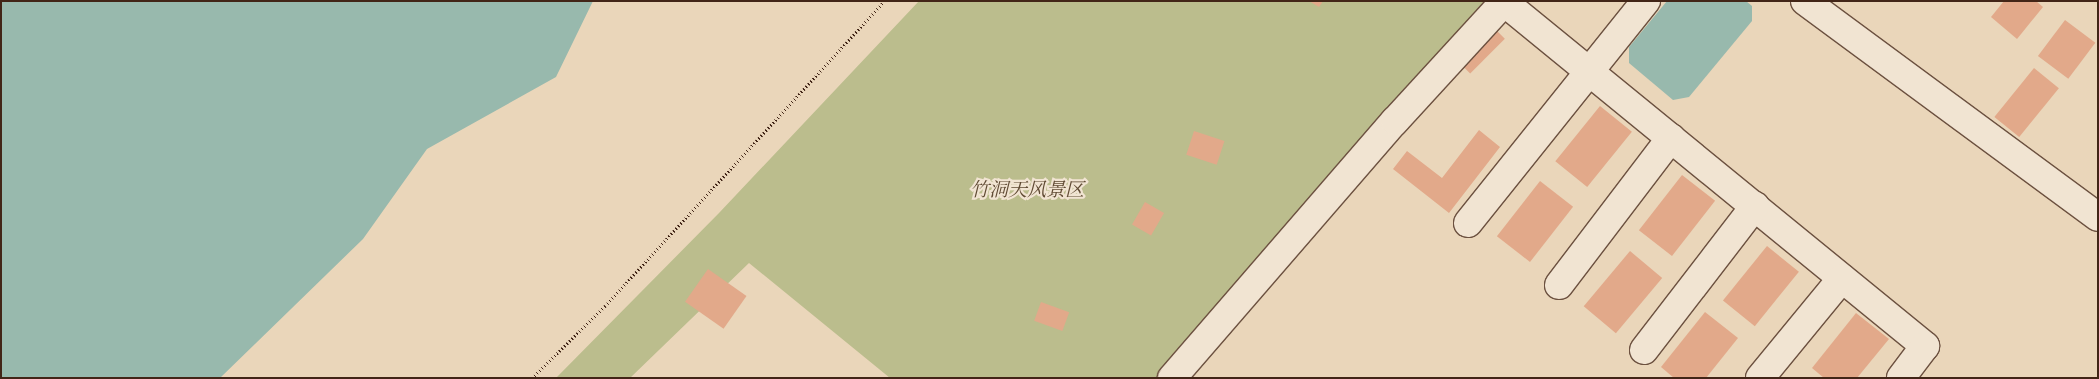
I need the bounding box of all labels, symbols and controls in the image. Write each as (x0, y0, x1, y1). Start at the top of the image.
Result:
park label: 竹洞天风景区 (970, 179, 1084, 201)

